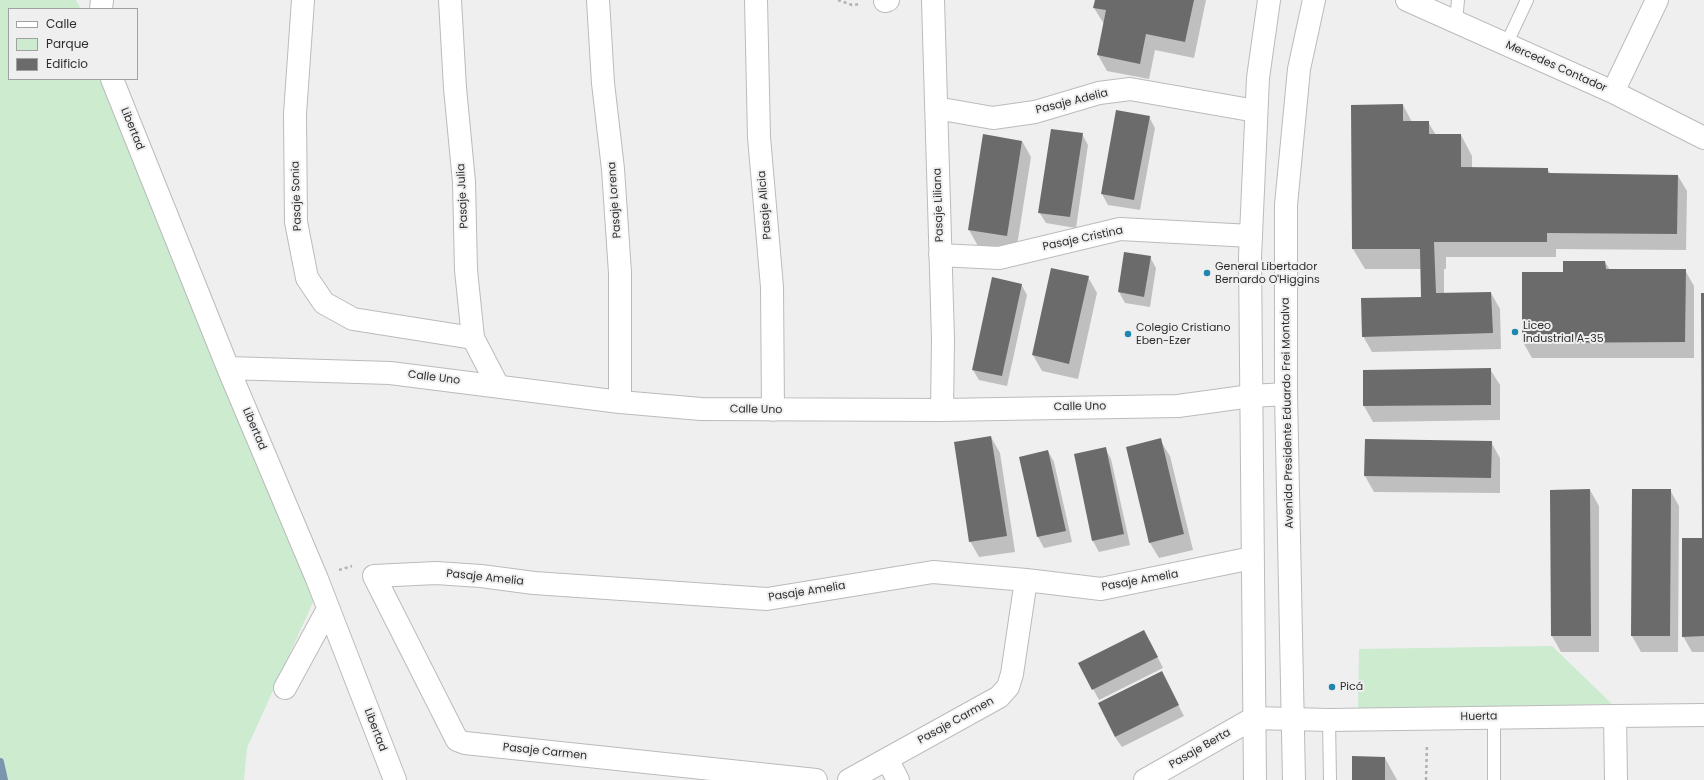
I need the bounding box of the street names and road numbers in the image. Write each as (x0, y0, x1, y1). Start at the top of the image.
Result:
street label: Mercedes Contador (1503, 39, 1609, 95)
street label: Pasaje Adelia (1035, 87, 1109, 117)
street label: Libertad (118, 106, 146, 152)
street label: Pasaje Sonia (289, 161, 305, 231)
street label: Pasaje Lorena (606, 161, 624, 239)
street label: Pasaje Julia (455, 163, 471, 229)
street label: Pasaje Liliana (931, 168, 947, 242)
street label: Pasaje Alicia (755, 170, 775, 240)
street label: Pasaje Cristina (1042, 224, 1124, 254)
street label: Avenida Presidente Eduardo Frei Montalva (1279, 297, 1297, 529)
street label: Calle Uno (407, 368, 461, 388)
street label: Calle Uno (1054, 400, 1106, 414)
street label: Calle Uno (730, 403, 782, 417)
street label: Libertad (239, 406, 269, 452)
street label: Pasaje Amelia (446, 567, 524, 589)
street label: Pasaje Amelia (1101, 568, 1179, 594)
street label: Pasaje Amelia (768, 579, 846, 605)
street label: Pasaje Carmen (916, 695, 996, 747)
street label: Libertad (361, 707, 389, 753)
street label: Huerta (1460, 710, 1498, 724)
street label: Pasaje Berta (1167, 726, 1233, 772)
street label: Pasaje Carmen (502, 741, 588, 763)

